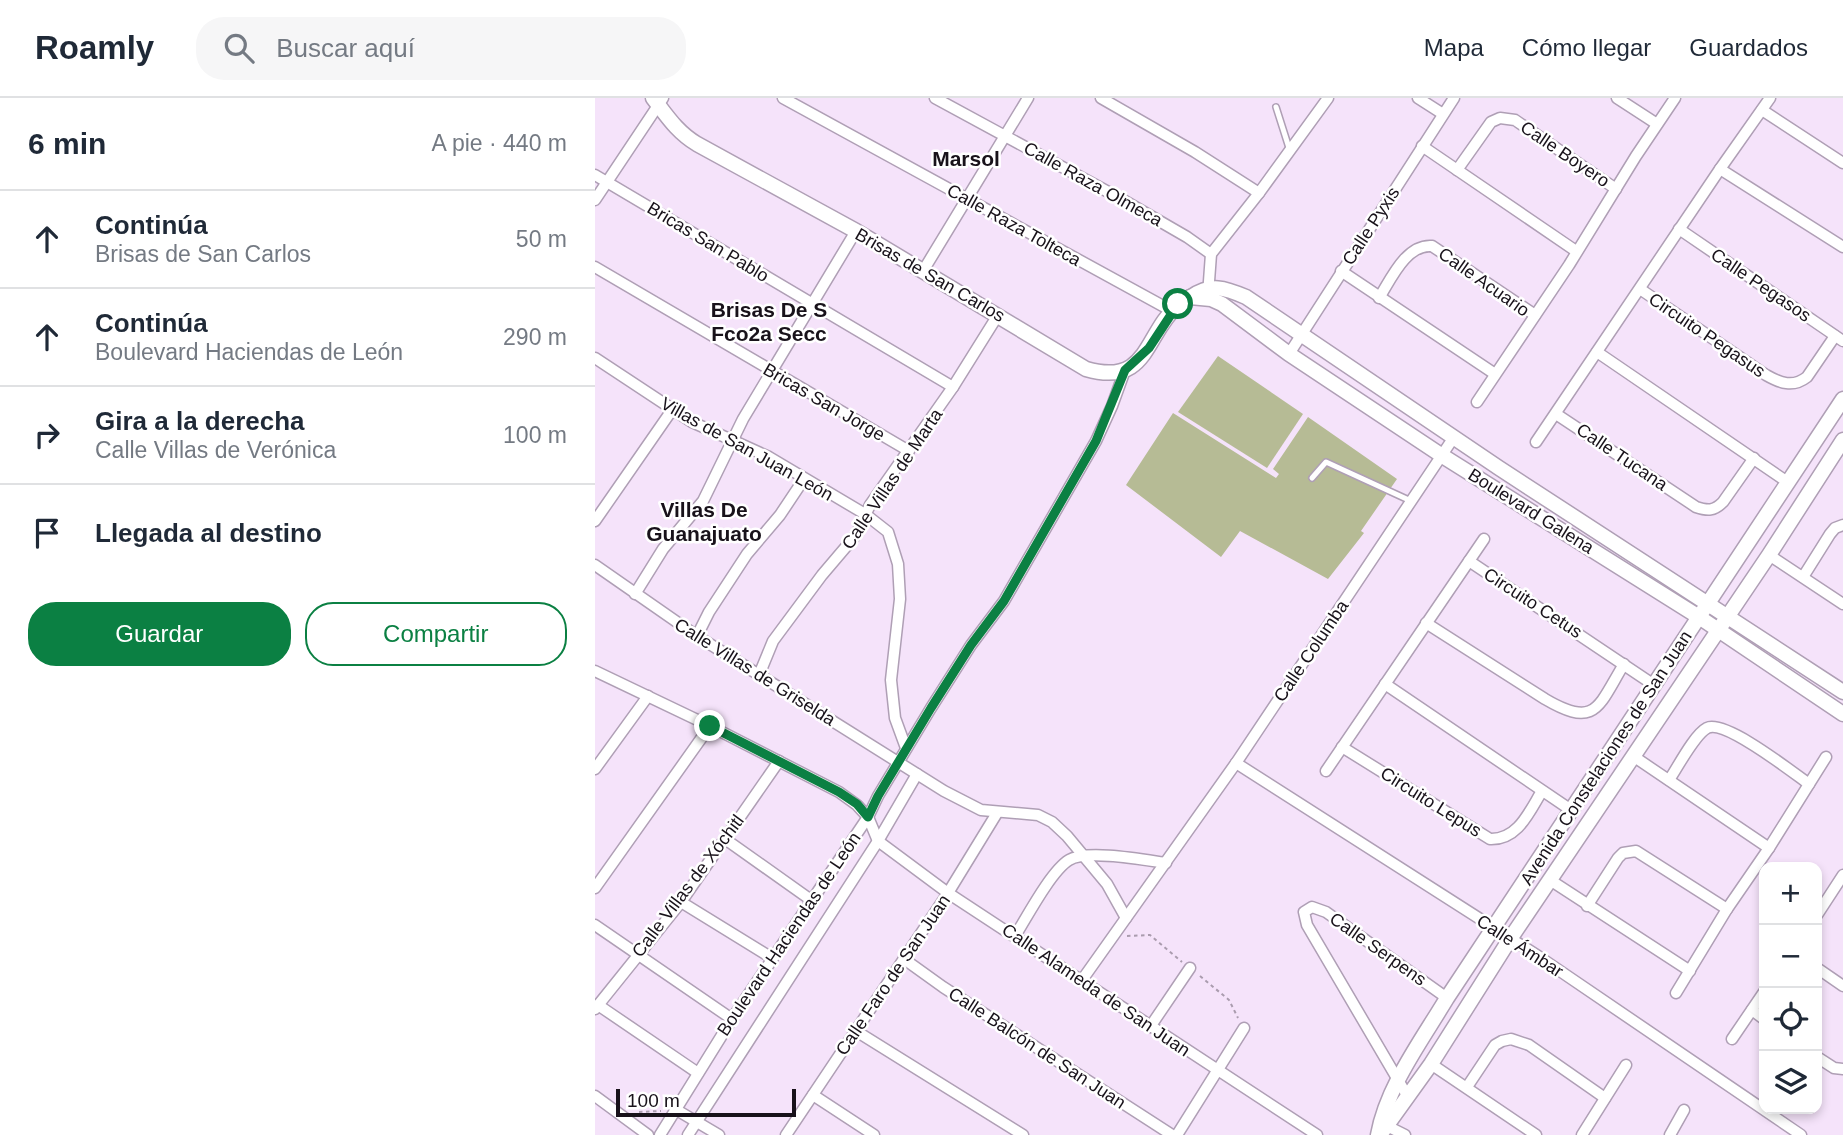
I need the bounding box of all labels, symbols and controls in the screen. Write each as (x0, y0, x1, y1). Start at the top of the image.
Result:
search box (196, 17, 686, 80)
text: Roamly (35, 29, 154, 66)
icon: search (220, 29, 258, 67)
text: Buscar aquí (276, 33, 415, 63)
text: Mapa (1424, 34, 1484, 61)
text: Cómo llegar (1522, 34, 1651, 61)
text: Guardados (1689, 34, 1808, 61)
street label: Calle Boyero (1517, 117, 1613, 191)
text: 6 min (28, 127, 106, 160)
text: A pie · 440 m (431, 130, 567, 156)
street label: Calle Raza Olmeca (1020, 138, 1167, 231)
district label: Marsol (932, 147, 1000, 170)
street label: Calle Raza Tolteca (944, 180, 1085, 271)
street label: Calle Pyxis (1338, 183, 1404, 269)
street label: Bricas San Pablo (644, 198, 772, 286)
text: Continúa (95, 210, 208, 240)
icon: ahead (28, 220, 66, 258)
street label: Brisas de San Carlos (852, 224, 1008, 326)
text: 50 m (516, 226, 567, 252)
text: Brisas de San Carlos (95, 241, 311, 267)
street label: Calle Acuario (1435, 243, 1533, 321)
street label: Calle Pegasos (1707, 244, 1815, 326)
route start (1162, 288, 1193, 319)
street label: Circuito Pegasus (1645, 289, 1769, 381)
district label: Brisas De S Fco2a Secc (711, 298, 827, 345)
text: Continúa (95, 308, 208, 338)
icon: ahead (28, 318, 66, 356)
text: 290 m (503, 324, 567, 350)
text: Boulevard Haciendas de León (95, 339, 403, 365)
street label: Bricas San Jorge (760, 359, 888, 445)
street label: Villas de San Juan León (657, 393, 837, 505)
street label: Calle Villas de Marta (838, 404, 947, 553)
text: Gira a la derecha (95, 406, 305, 436)
icon: right (28, 416, 66, 454)
street label: Calle Tucana (1573, 419, 1672, 495)
text: 100 m (503, 422, 567, 448)
text: Calle Villas de Verónica (95, 437, 336, 463)
street label: Boulevard Galena (1465, 464, 1598, 558)
district label: Villas De Guanajuato (646, 498, 762, 545)
icon: arrive (28, 514, 66, 552)
text: Llegada al destino (95, 518, 322, 548)
street label: Circuito Cetus (1480, 564, 1586, 642)
street label: Calle Columba (1270, 596, 1353, 706)
button: Guardar (28, 602, 291, 666)
button: Compartir (305, 602, 567, 666)
street label: Calle Villas de Griselda (671, 614, 840, 730)
street label: Avenida Constelaciones de San Juan (1516, 627, 1696, 889)
route end (694, 710, 725, 741)
street label: Circuito Lepus (1377, 763, 1485, 841)
street label: Calle Villas de Xóchitl (628, 811, 748, 961)
street label: Boulevard Haciendas de León (713, 828, 865, 1040)
map controls (1759, 862, 1822, 1114)
button: + (1759, 862, 1822, 925)
street label: Calle Faro de San Juan (832, 891, 954, 1059)
street label: Calle Serpens (1326, 908, 1430, 990)
street label: Calle Ámbar (1473, 911, 1567, 981)
street label: Calle Alameda de San Juan (998, 920, 1194, 1060)
button: − (1759, 925, 1822, 988)
street label: Calle Balcón de San Juan (945, 983, 1129, 1113)
button: locate (1759, 988, 1822, 1051)
button: layers (1759, 1051, 1822, 1114)
scale bar (616, 1086, 796, 1118)
text: 100 m (627, 1090, 680, 1111)

